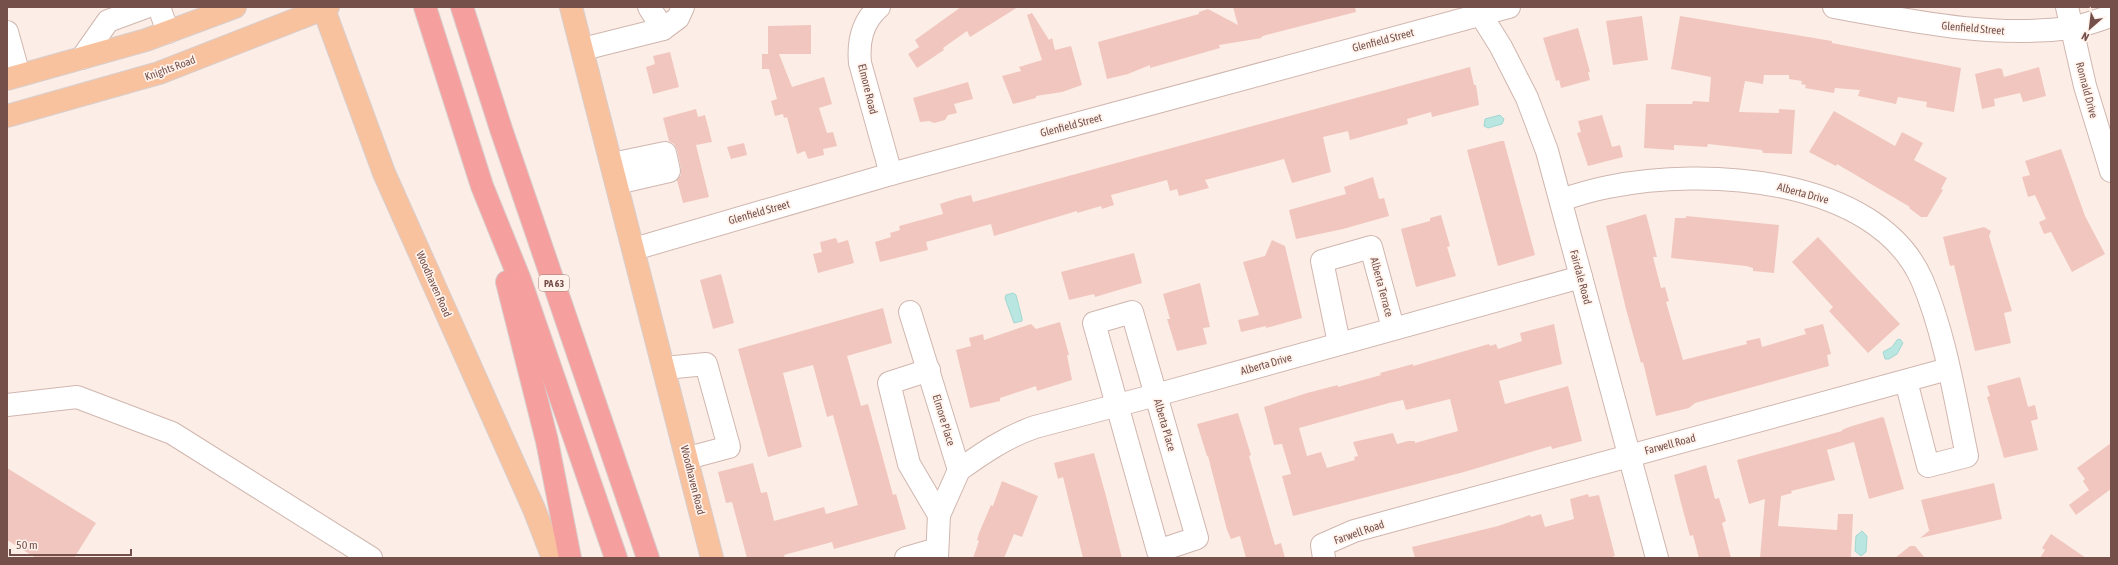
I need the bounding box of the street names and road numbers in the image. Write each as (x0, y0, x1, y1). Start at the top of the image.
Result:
street label: Glenfield Street (1941, 19, 2005, 37)
street label: Glenfield Street (1351, 26, 1415, 54)
street label: Knights Road (143, 53, 197, 83)
street label: Ronnald Drive (2074, 61, 2100, 119)
street label: Elmore Road (856, 63, 880, 115)
street label: Glenfield Street (1039, 111, 1103, 139)
street label: Alberta Drive (1776, 180, 1830, 206)
street label: Glenfield Street (727, 198, 791, 226)
street label: Woodhaven Road (414, 249, 454, 319)
street label: Fairdale Road (1568, 249, 1594, 305)
street label: Alberta Terrace (1368, 256, 1396, 318)
road number: PA 63 (539, 275, 569, 291)
street label: Alberta Drive (1239, 351, 1293, 377)
street label: Elmore Place (931, 393, 957, 447)
street label: Alberta Place (1152, 397, 1178, 453)
street label: Farwell Road (1643, 431, 1697, 457)
street label: Woodhaven Road (679, 444, 707, 516)
street label: Farwell Road (1332, 518, 1386, 546)

